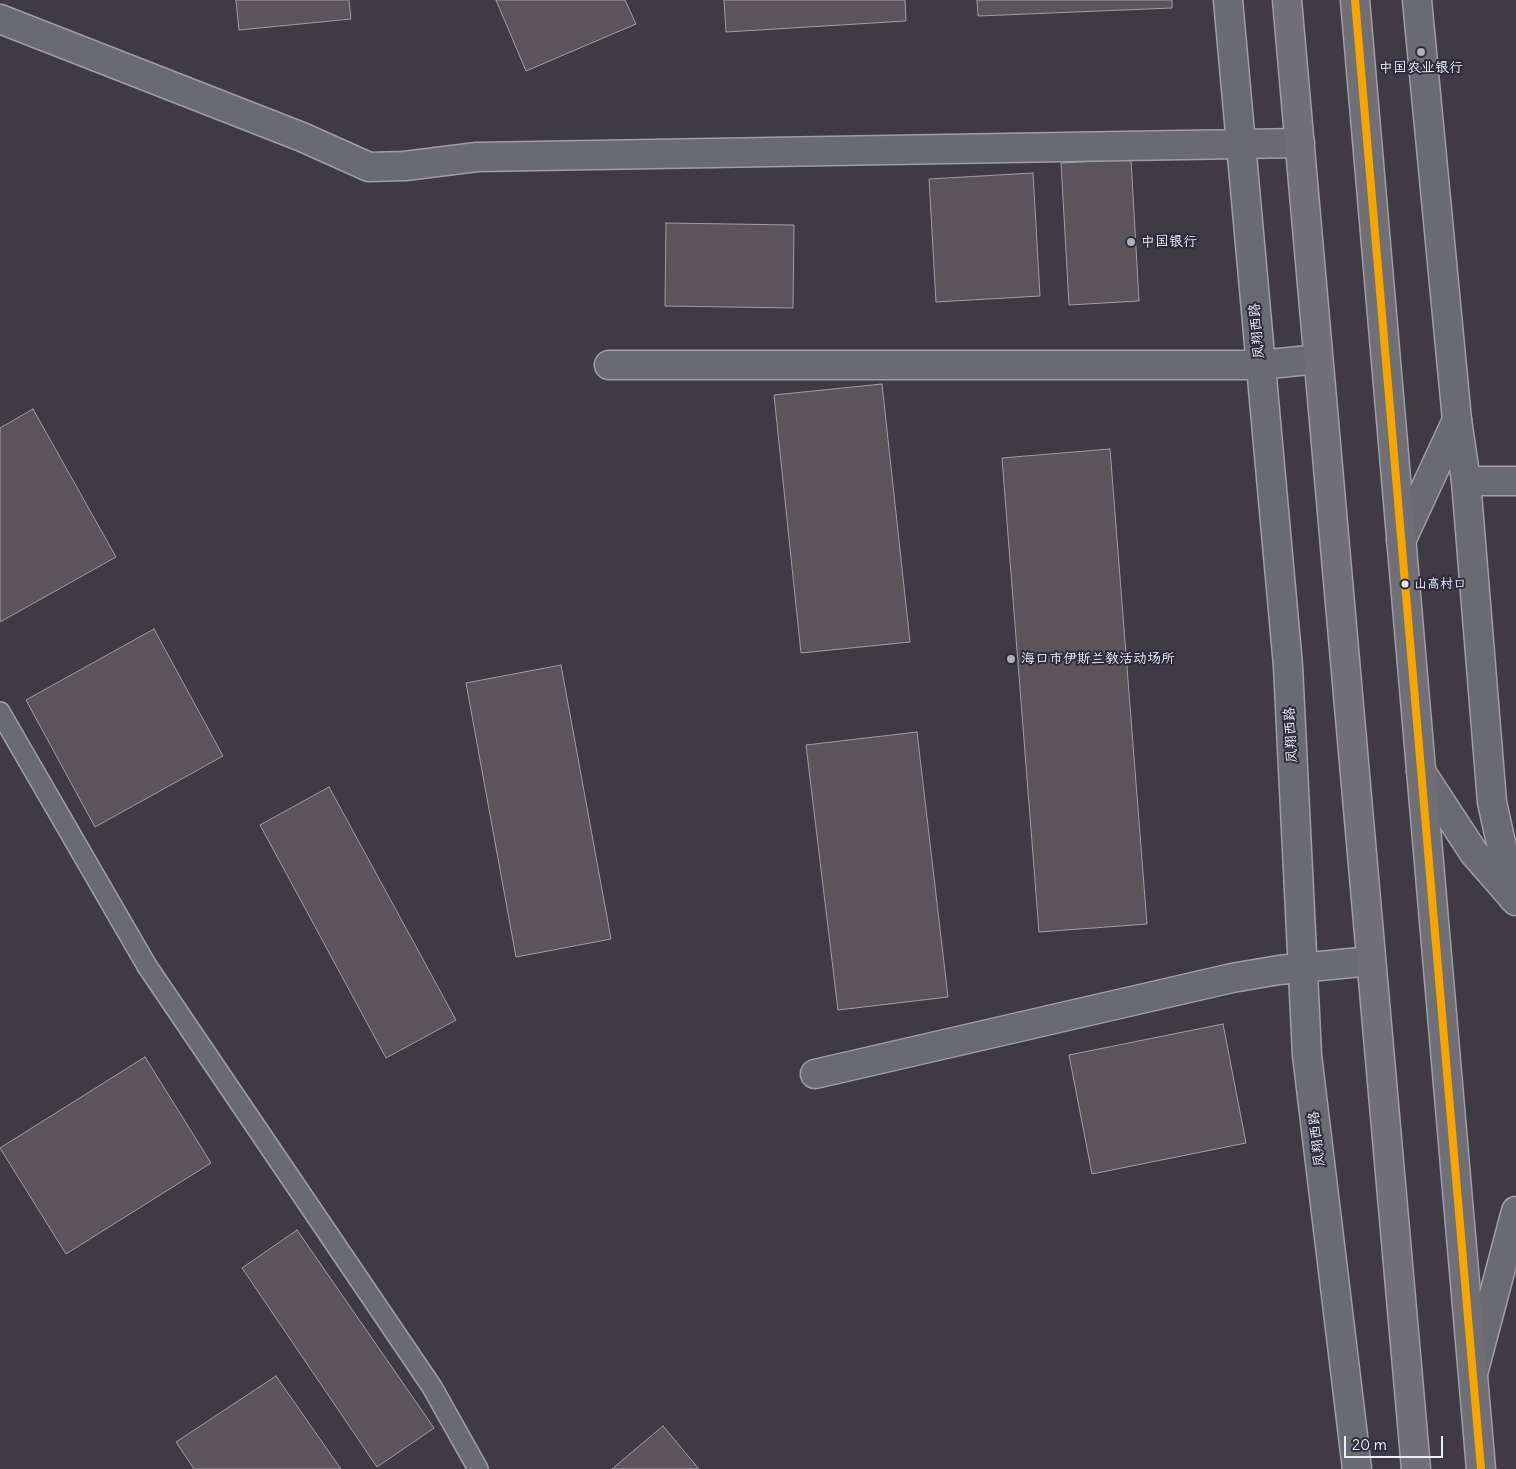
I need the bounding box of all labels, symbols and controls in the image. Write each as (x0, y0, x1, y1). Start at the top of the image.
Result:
marker: 中国农业银行 (1415, 46, 1427, 58)
place label: 中国农业银行 (1379, 60, 1463, 76)
place label: 中国银行 (1141, 234, 1197, 250)
marker: 中国银行 (1125, 236, 1137, 248)
street label: 凤翔西路 (1246, 302, 1268, 360)
place label: 山高村口 (1414, 576, 1466, 592)
marker: 山高村口 (1400, 579, 1410, 589)
place label: 海口市伊斯兰教活动场所 (1021, 651, 1175, 667)
marker: 海口市伊斯兰教活动场所 (1005, 653, 1017, 665)
street label: 凤翔西路 (1281, 707, 1301, 763)
street label: 凤翔西路 (1305, 1110, 1329, 1168)
scale bar (1346, 1426, 1445, 1458)
text: 20 m (1352, 1435, 1387, 1454)

